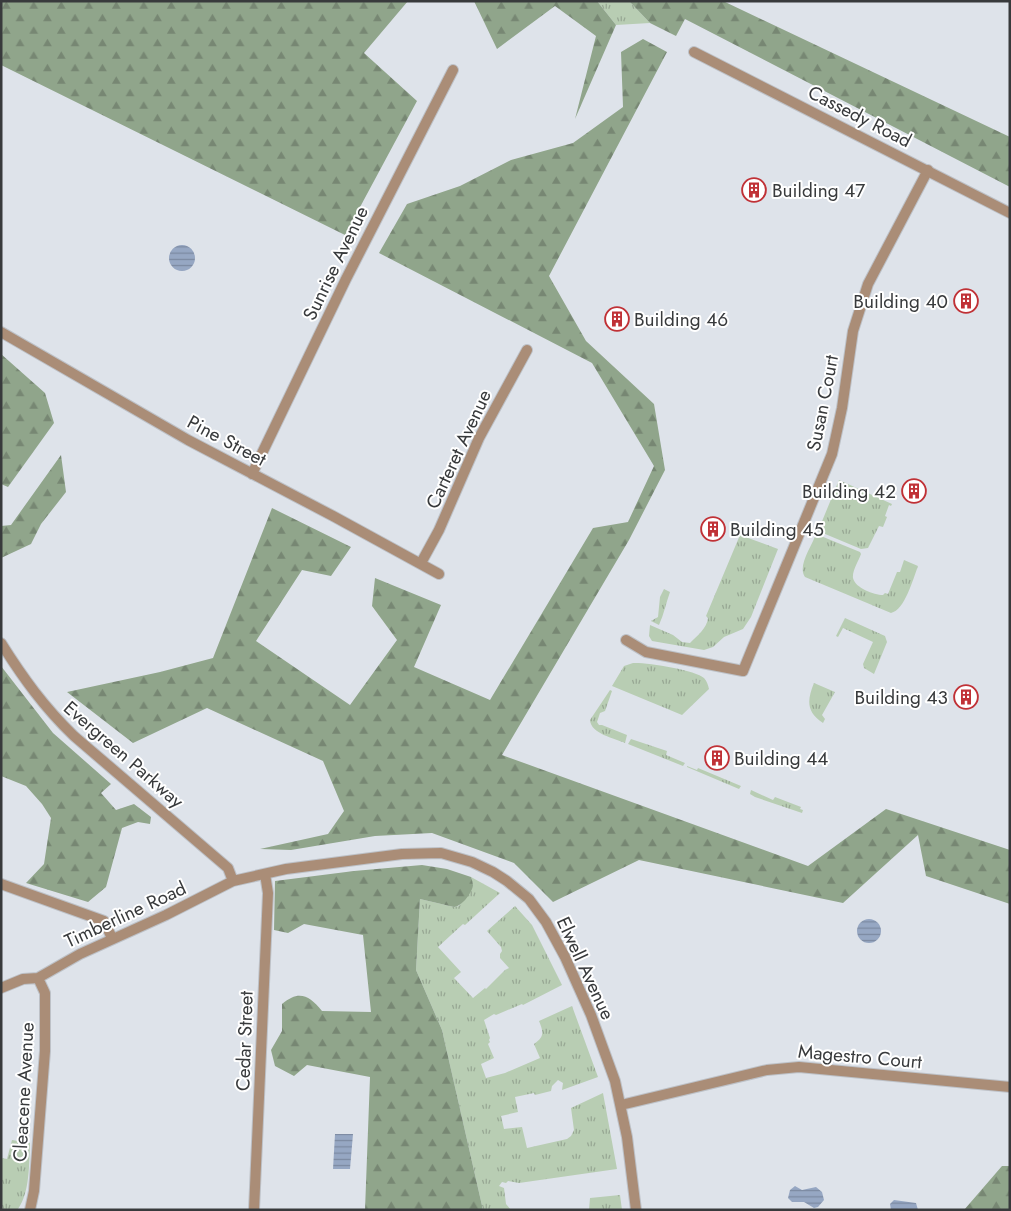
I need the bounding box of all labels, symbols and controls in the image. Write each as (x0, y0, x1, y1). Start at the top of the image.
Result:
street label: Cassedy Road (803, 79, 916, 154)
building icon: Building 47 (741, 177, 767, 203)
place label: Building 47 (772, 177, 865, 204)
street label: Sunrise Avenue (296, 201, 375, 325)
place label: Building 40 (853, 288, 948, 315)
building icon: Building 40 (953, 288, 979, 314)
building icon: Building 46 (604, 306, 630, 332)
place label: Building 46 (634, 306, 728, 333)
street label: Susan Court (800, 352, 845, 453)
street label: Carteret Avenue (419, 385, 498, 513)
street label: Pine Street (182, 408, 272, 473)
place label: Building 42 (802, 478, 896, 505)
building icon: Building 42 (901, 478, 927, 504)
building icon: Building 45 (700, 516, 726, 542)
place label: Building 45 (730, 516, 824, 543)
place label: Building 43 (854, 684, 948, 711)
building icon: Building 43 (953, 684, 979, 710)
street label: Evergreen Parkway (58, 695, 190, 815)
building icon: Building 44 (704, 745, 730, 771)
place label: Building 44 (734, 745, 828, 772)
street label: Timberline Road (60, 874, 190, 954)
street label: Elwell Avenue (550, 912, 621, 1024)
street label: Cedar Street (229, 990, 260, 1092)
street label: Cleacene Avenue (6, 1021, 41, 1163)
street label: Magestro Court (797, 1038, 923, 1075)

